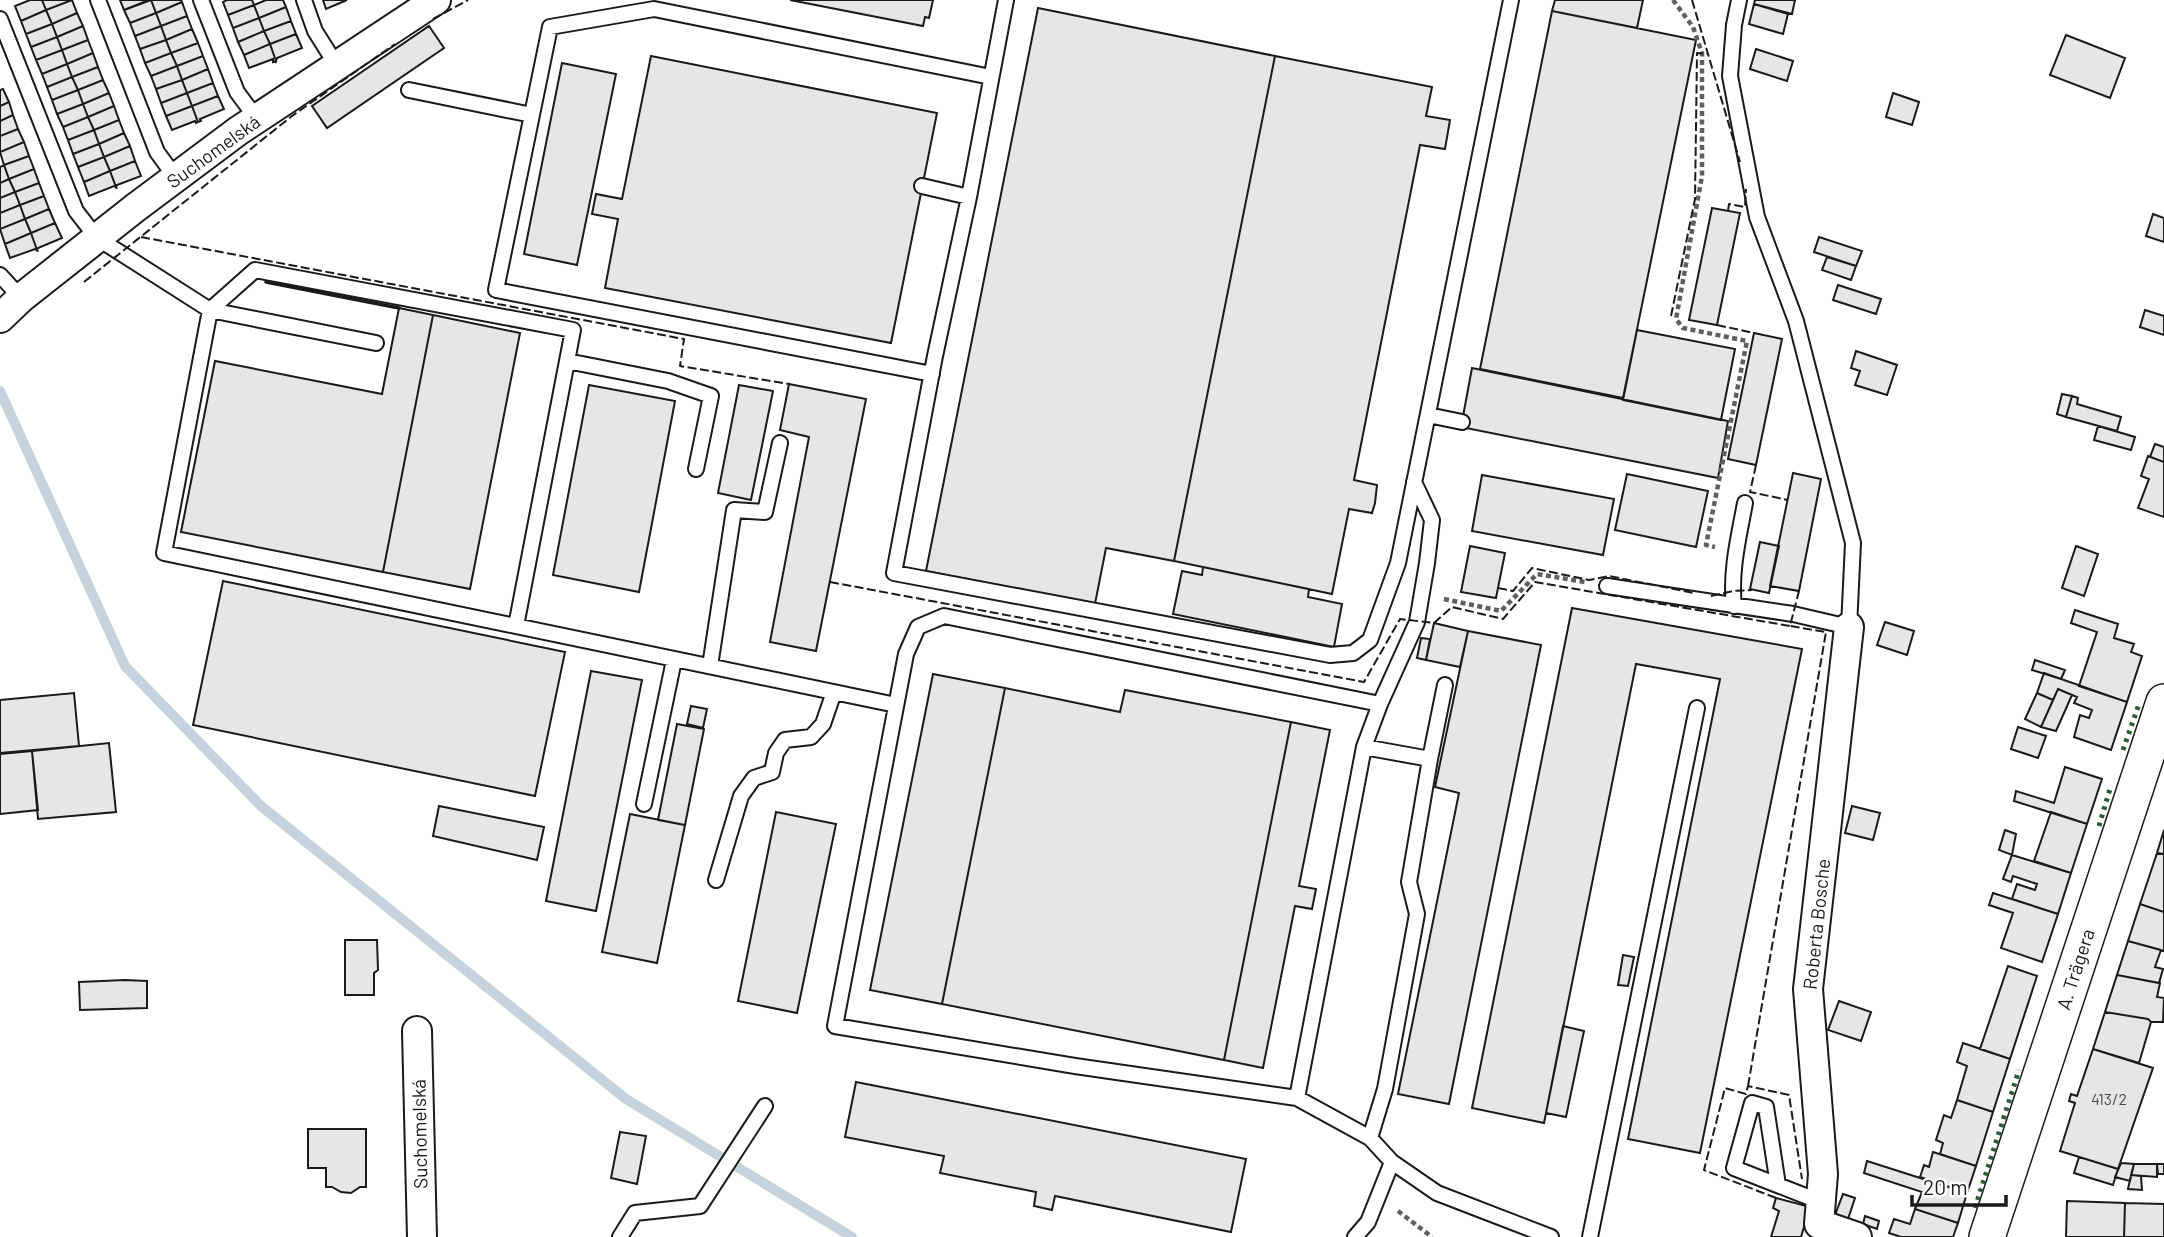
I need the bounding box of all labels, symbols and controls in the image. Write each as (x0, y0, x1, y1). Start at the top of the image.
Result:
street label: Suchomelská (162, 109, 264, 193)
street label: Roberta Bosche (1798, 857, 1834, 991)
street label: A. Trägera (2051, 926, 2099, 1012)
street label: Suchomelská (407, 1079, 431, 1189)
house number: 413/2 (2091, 1089, 2127, 1108)
scale bar (1912, 1164, 2007, 1208)
text: 20 m (1923, 1174, 1968, 1199)

